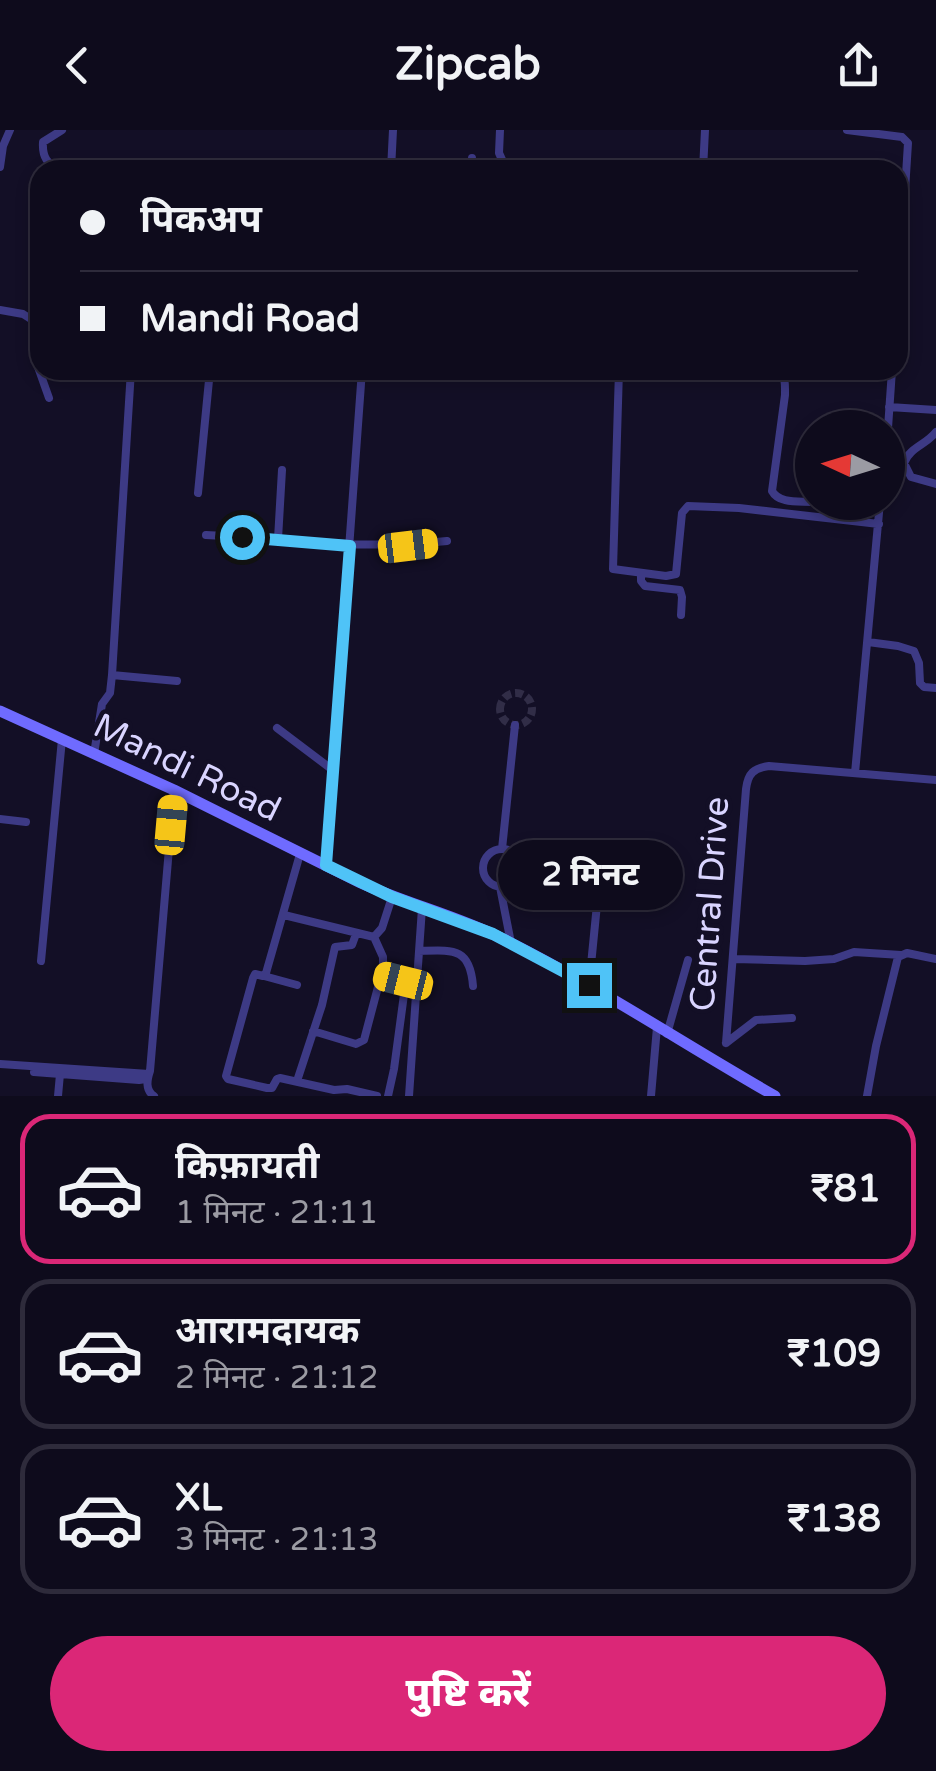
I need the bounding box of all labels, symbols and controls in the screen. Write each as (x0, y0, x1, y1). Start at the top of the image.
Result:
icon: back (50, 38, 105, 93)
text: Zipcab (395, 38, 541, 92)
icon: share (831, 38, 886, 93)
text: पिकअप (140, 197, 262, 243)
text: Mandi Road (140, 296, 360, 342)
north arrow (795, 410, 905, 520)
map controls (795, 410, 905, 520)
route start (220, 515, 265, 560)
car (376, 527, 440, 565)
street label: Mandi Road (87, 705, 287, 831)
car (153, 794, 189, 856)
street label: Central Drive (682, 795, 738, 1013)
callout: 2 मिनट (496, 840, 682, 910)
text: 2 मिनट (542, 856, 639, 894)
car (370, 959, 436, 1003)
route end (567, 963, 612, 1008)
text: किफ़ायती (175, 1143, 319, 1189)
icon: car (55, 1144, 145, 1234)
text: ₹81 (811, 1166, 881, 1212)
text: 1 मिनट · 21:11 (175, 1194, 378, 1232)
text: आरामदायक (175, 1308, 359, 1354)
icon: car (55, 1309, 145, 1399)
text: ₹109 (787, 1331, 881, 1377)
text: 2 मिनट · 21:12 (175, 1359, 378, 1397)
icon: car (55, 1474, 145, 1564)
text: XL (175, 1475, 222, 1521)
text: ₹138 (787, 1496, 881, 1542)
text: 3 मिनट · 21:13 (175, 1521, 378, 1559)
button: पुष्टि करें (50, 1636, 886, 1751)

